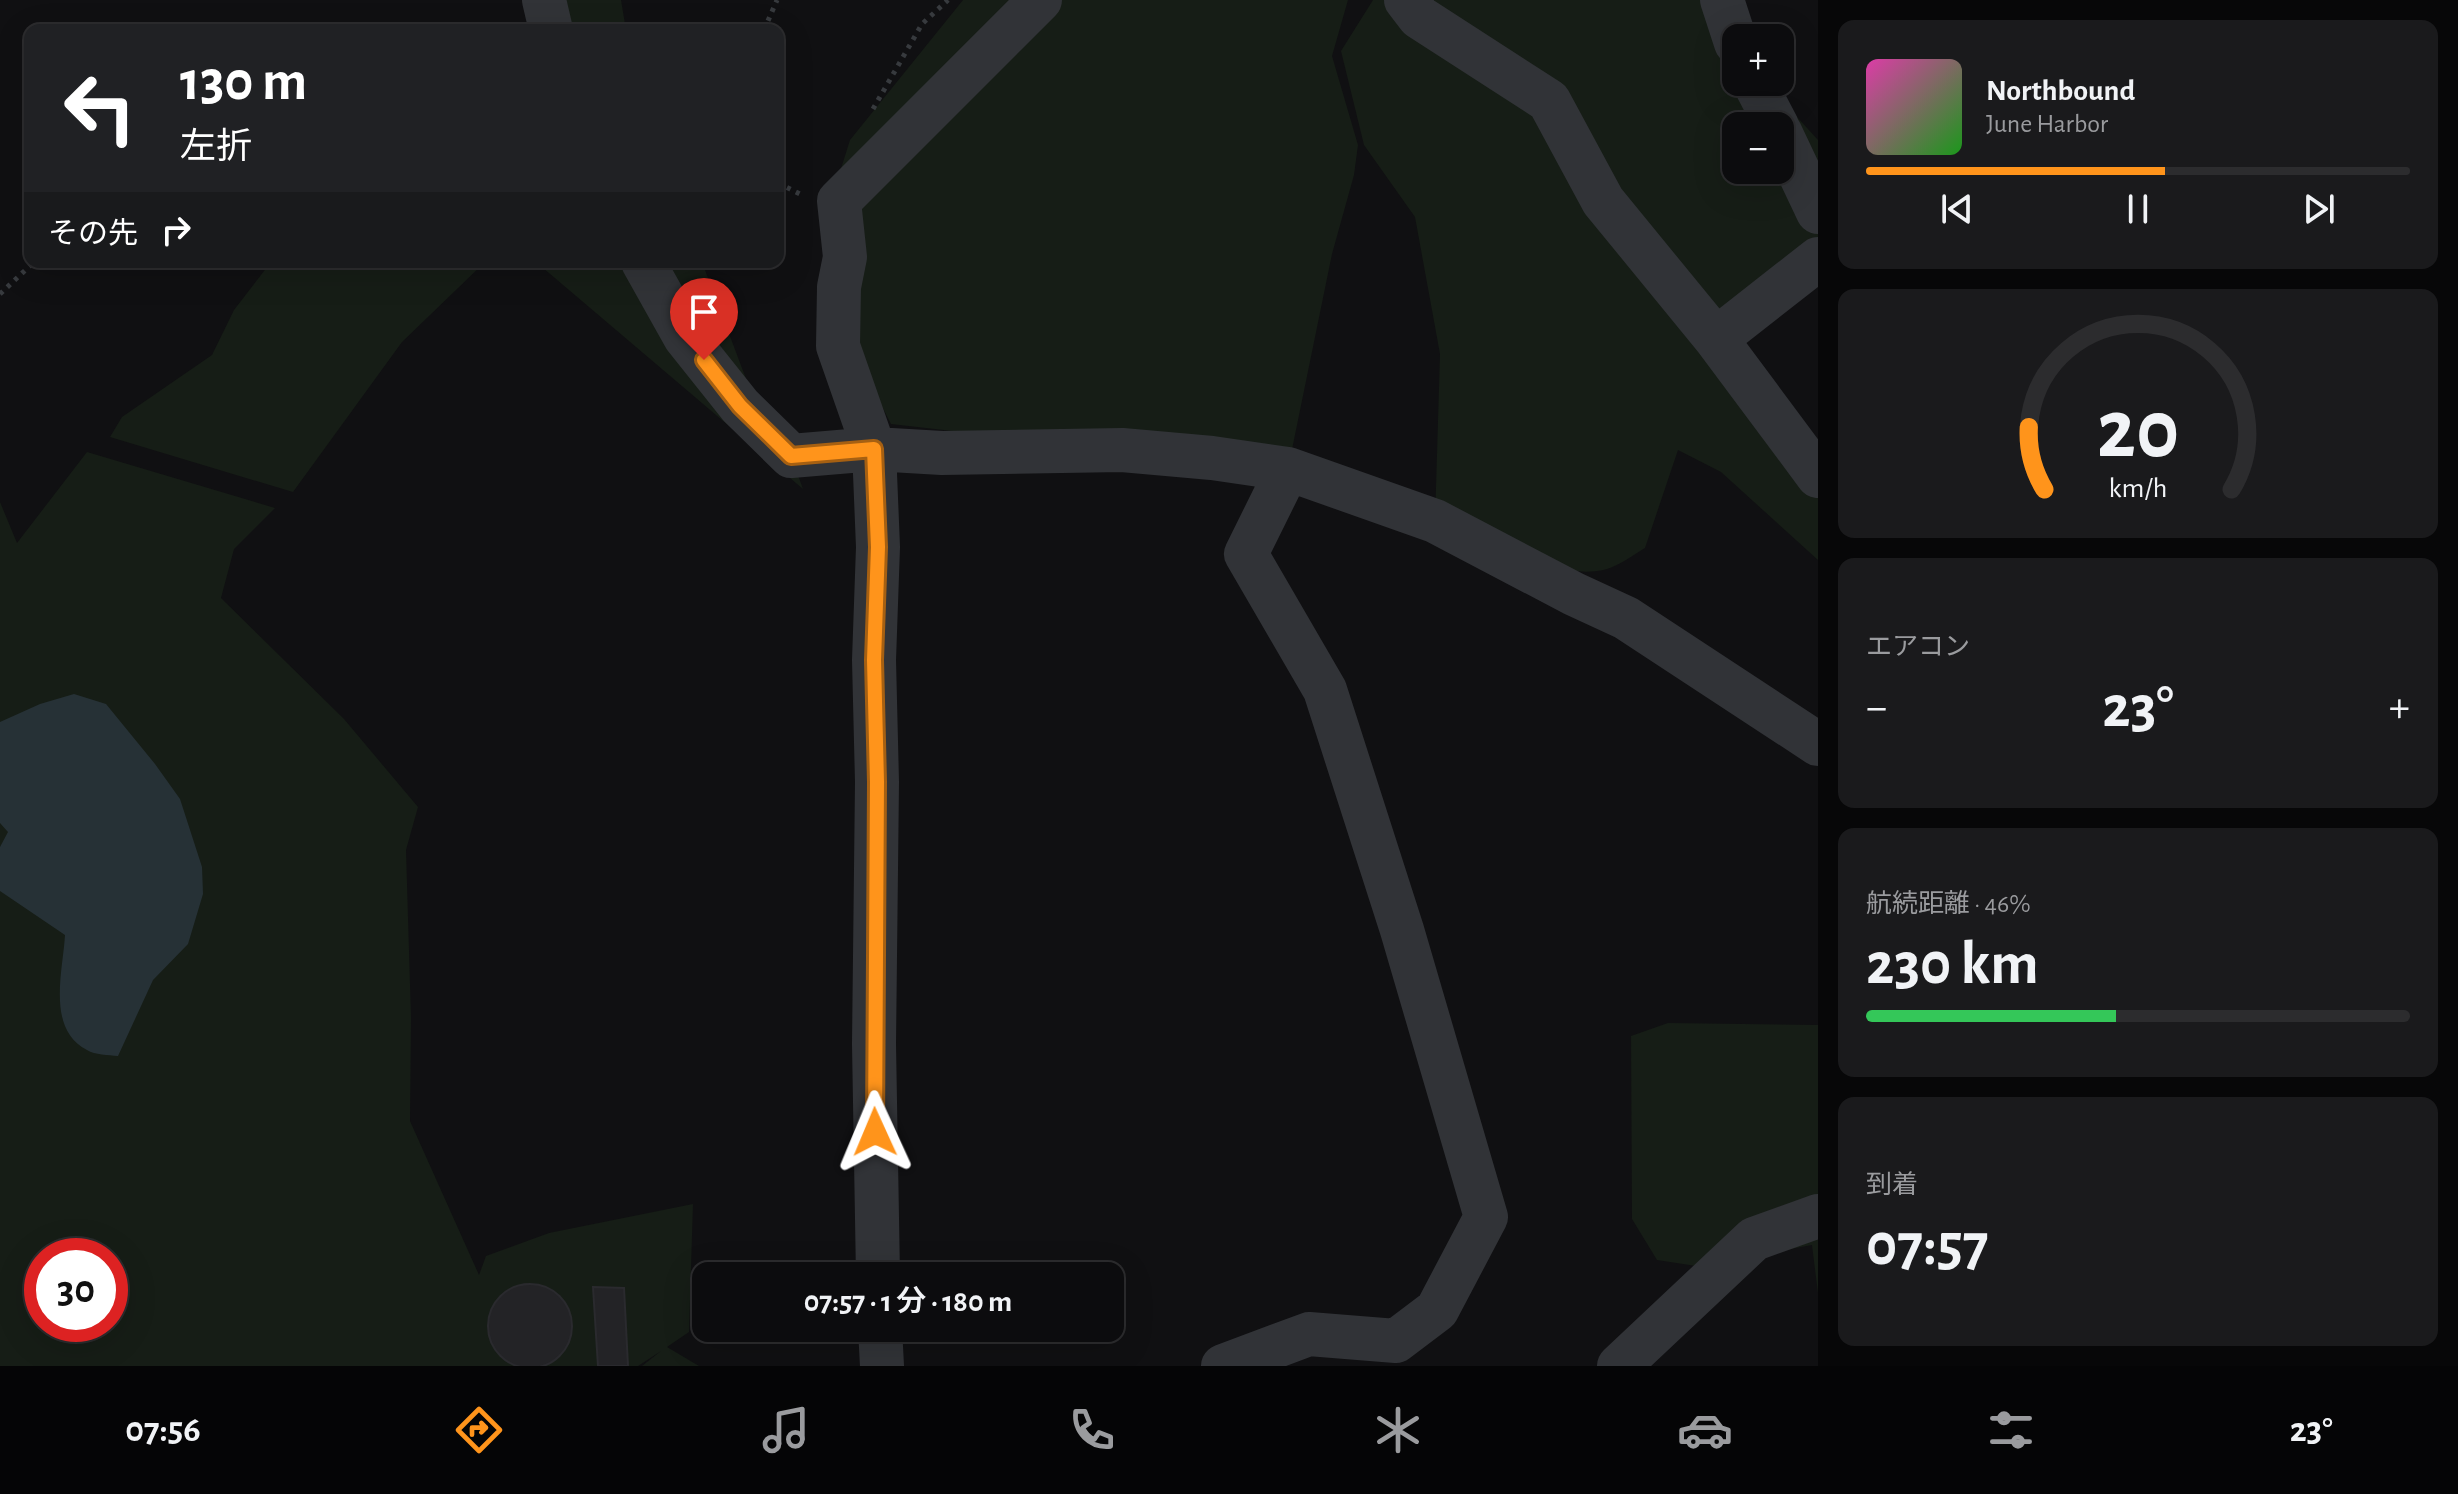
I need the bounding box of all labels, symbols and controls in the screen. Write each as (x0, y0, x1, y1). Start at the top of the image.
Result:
map controls (1722, 24, 1794, 184)
button: + (1722, 24, 1794, 96)
text: 130 m (180, 54, 307, 110)
icon: left (48, 56, 152, 160)
text: Northbound (1986, 76, 2135, 106)
text: June Harbor (1986, 111, 2108, 137)
button: − (1722, 112, 1794, 184)
text: 左折 (180, 129, 252, 165)
icon: previous (1935, 187, 1979, 231)
icon: pause (2116, 187, 2160, 231)
icon: next (2297, 187, 2341, 231)
icon: right (154, 208, 198, 252)
text: その先 (48, 219, 138, 249)
pin (670, 278, 738, 360)
icon: arrive (682, 290, 726, 334)
text: 20 (2097, 388, 2179, 472)
text: km/h (2109, 474, 2167, 503)
text: エアコン (1866, 634, 1970, 660)
text: 23° (2102, 678, 2174, 738)
text: − (1866, 686, 1887, 730)
text: + (2389, 686, 2410, 730)
text: 航続距離 · 46% (1866, 891, 2031, 917)
text: 230 km (1866, 935, 2039, 995)
position arrow (833, 1090, 917, 1174)
text: 到着 (1866, 1172, 1918, 1198)
text: 07:57 (1866, 1216, 1989, 1276)
speed limit sign: 30 (24, 1238, 128, 1342)
text: 07:57 · 1 分 · 180 m (804, 1287, 1012, 1317)
icon: directions (451, 1402, 507, 1458)
icon: music (758, 1402, 814, 1458)
icon: phone (1064, 1402, 1120, 1458)
icon: climate (1370, 1402, 1426, 1458)
icon: car (1677, 1402, 1733, 1458)
icon: filters (1983, 1402, 2039, 1458)
text: 07:56 (125, 1412, 201, 1448)
text: 23° (2290, 1412, 2333, 1448)

